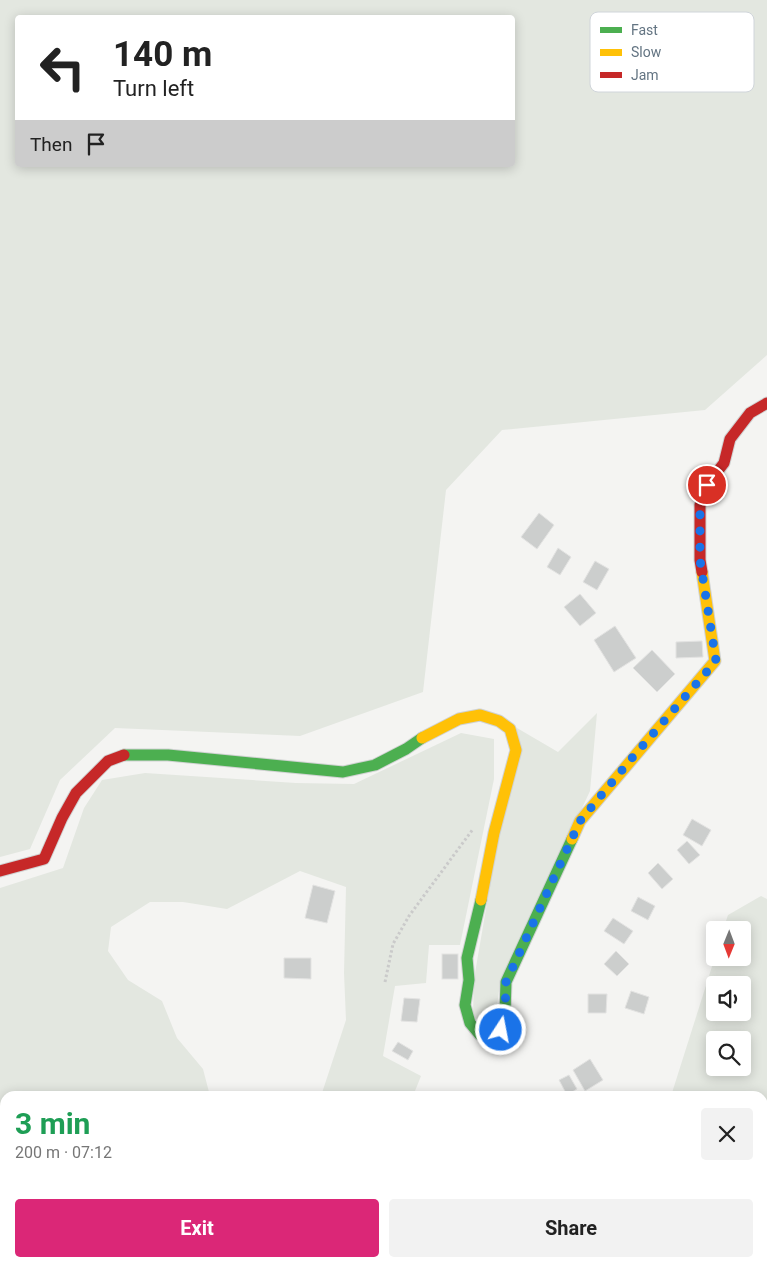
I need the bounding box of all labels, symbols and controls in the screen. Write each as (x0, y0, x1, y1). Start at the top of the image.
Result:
legend (590, 12, 754, 92)
text: Fast (631, 22, 658, 38)
text: 140 m (113, 34, 212, 75)
icon: left (30, 35, 95, 100)
text: Slow (631, 44, 662, 60)
text: Jam (631, 67, 659, 83)
text: Turn left (113, 76, 194, 101)
icon: arrive (82, 130, 110, 158)
text: Then (30, 133, 72, 156)
pin (686, 464, 728, 506)
icon: arrive (693, 471, 721, 499)
north arrow (706, 921, 751, 966)
map controls (706, 921, 751, 1076)
button: sound (706, 976, 751, 1021)
position arrow (474, 1003, 526, 1055)
button: search (706, 1031, 751, 1076)
text: 3 min (15, 1106, 90, 1141)
button: close (701, 1108, 753, 1160)
text: 200 m · 07:12 (15, 1143, 112, 1162)
button: Exit (15, 1199, 379, 1257)
button: Share (389, 1199, 753, 1257)

